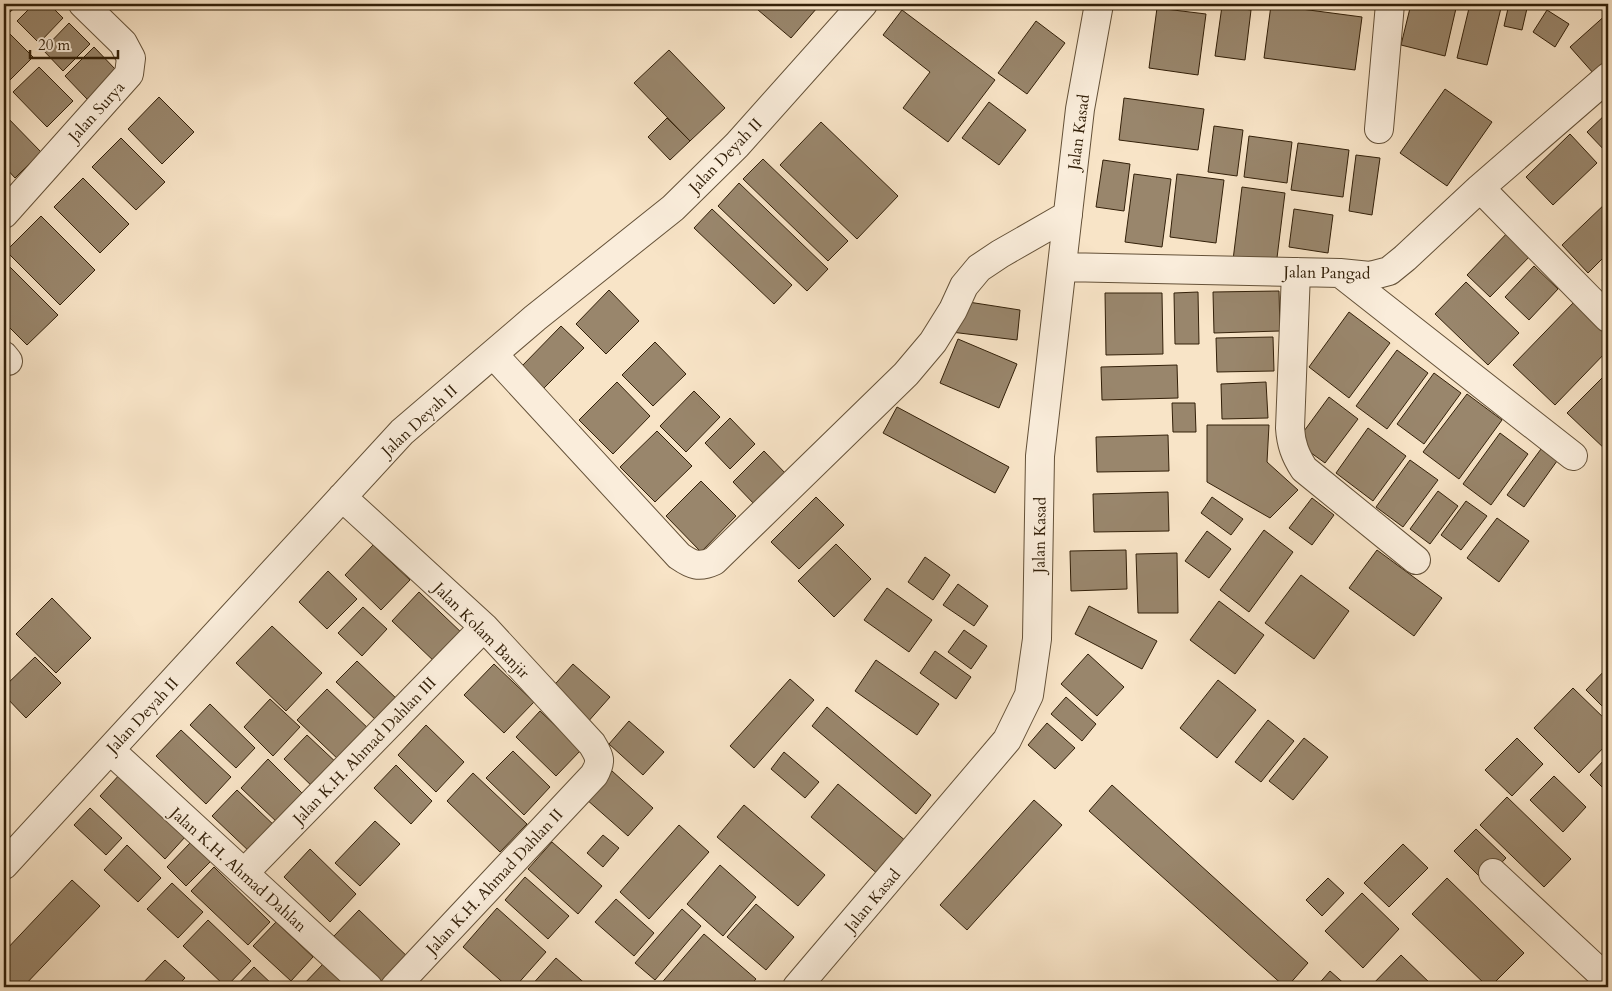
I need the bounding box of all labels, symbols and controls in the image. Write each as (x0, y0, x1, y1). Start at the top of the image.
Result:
scale bar (30, 28, 118, 60)
text: 20 m (38, 35, 70, 55)
street label: Jalan Surya (62, 76, 130, 148)
street label: Jalan Kasad (1063, 92, 1095, 173)
street label: Jalan Deyah II (683, 113, 767, 199)
street label: Jalan Pangad (1282, 261, 1371, 285)
street label: Jalan Deyah II (375, 380, 462, 463)
street label: Jalan Kasad (1028, 496, 1052, 575)
street label: Jalan Kolam Banjir (427, 576, 534, 684)
street label: Jalan K.H. Ahmad Dahlan III (287, 672, 441, 831)
street label: Jalan Deyah II (100, 673, 184, 760)
street label: Jalan K.H. Ahmad Dahlan (164, 801, 311, 937)
street label: Jalan K.H. Ahmad Dahlan II (420, 804, 568, 961)
street label: Jalan Kasad (839, 864, 906, 938)

